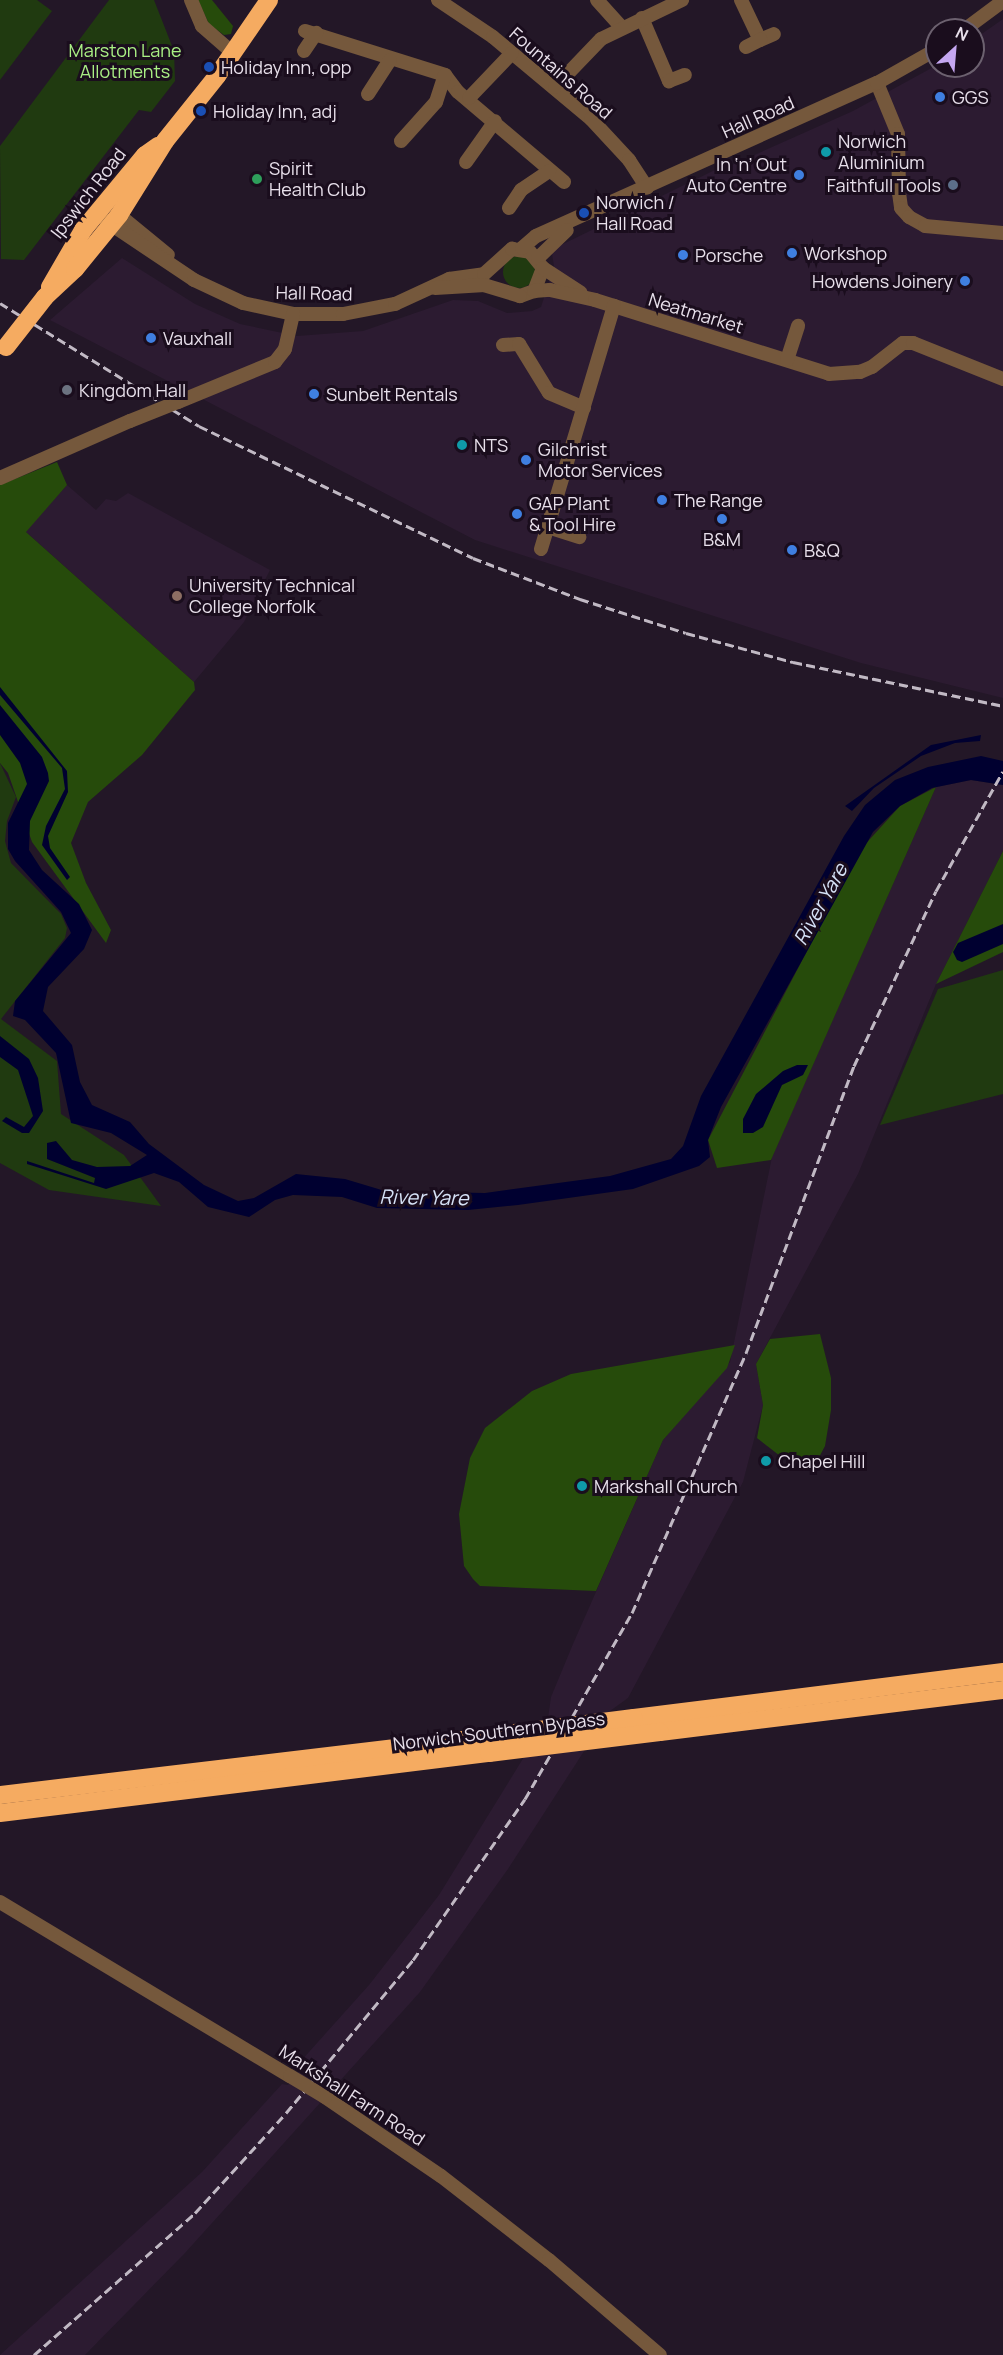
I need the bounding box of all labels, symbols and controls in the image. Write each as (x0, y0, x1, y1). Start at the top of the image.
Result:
north arrow (925, 18, 985, 78)
text: N (952, 21, 972, 46)
street label: Fountains Road (505, 23, 617, 123)
park label: Marston Lane Allotments (69, 40, 181, 82)
place label: Holiday Inn, opp (221, 56, 352, 78)
marker: Holiday Inn, opp (202, 60, 216, 74)
place label: GGS (952, 86, 988, 108)
marker: GGS (933, 90, 947, 104)
street label: Hall Road (718, 91, 798, 143)
place label: Holiday Inn, adj (213, 100, 337, 122)
marker: Holiday Inn, adj (194, 104, 208, 118)
place label: Norwich Aluminium (838, 131, 925, 174)
street label: Ipswich Road (46, 143, 130, 243)
marker: Norwich Aluminium (819, 145, 833, 159)
place label: In ‘n’ Out Auto Centre (686, 154, 787, 196)
place label: Spirit Health Club (269, 158, 366, 201)
marker: In ‘n’ Out Auto Centre (792, 168, 806, 182)
marker: Spirit Health Club (250, 172, 264, 186)
place label: Faithfull Tools (827, 174, 941, 196)
marker: Faithfull Tools (946, 178, 960, 192)
place label: Norwich / Hall Road (596, 192, 675, 234)
marker: Norwich / Hall Road (577, 206, 591, 220)
place label: Workshop (804, 242, 887, 264)
place label: Porsche (695, 244, 763, 266)
marker: Workshop (785, 246, 799, 260)
marker: Porsche (676, 248, 690, 262)
place label: Howdens Joinery (812, 270, 953, 292)
marker: Howdens Joinery (958, 274, 972, 288)
street label: Hall Road (275, 282, 353, 304)
street label: Neatmarket (646, 288, 746, 338)
place label: Vauxhall (163, 327, 232, 349)
marker: Vauxhall (144, 331, 158, 345)
place label: Kingdom Hall (79, 379, 186, 401)
marker: Kingdom Hall (60, 383, 74, 397)
place label: Sunbelt Rentals (326, 383, 458, 405)
marker: Sunbelt Rentals (307, 387, 321, 401)
place label: NTS (474, 434, 508, 456)
marker: NTS (455, 438, 469, 452)
place label: Gilchrist Motor Services (538, 439, 662, 482)
marker: Gilchrist Motor Services (519, 453, 533, 467)
place label: The Range (674, 489, 763, 511)
place label: GAP Plant & Tool Hire (529, 493, 616, 536)
marker: The Range (655, 493, 669, 507)
marker: GAP Plant & Tool Hire (510, 507, 524, 521)
marker: B&M (715, 512, 729, 526)
place label: B&M (703, 528, 741, 550)
place label: B&Q (804, 539, 840, 561)
marker: B&Q (785, 543, 799, 557)
place label: University Technical College Norfolk (189, 575, 355, 618)
marker: University Technical College Norfolk (170, 589, 184, 603)
water label: River Yare (788, 859, 852, 949)
water label: River Yare (379, 1184, 469, 1210)
place label: Chapel Hill (778, 1450, 865, 1472)
marker: Chapel Hill (759, 1454, 773, 1468)
place label: Markshall Church (594, 1475, 738, 1497)
marker: Markshall Church (575, 1479, 589, 1493)
street label: Norwich Southern Bypass (392, 1707, 606, 1755)
street label: Markshall Farm Road (275, 2040, 429, 2150)

